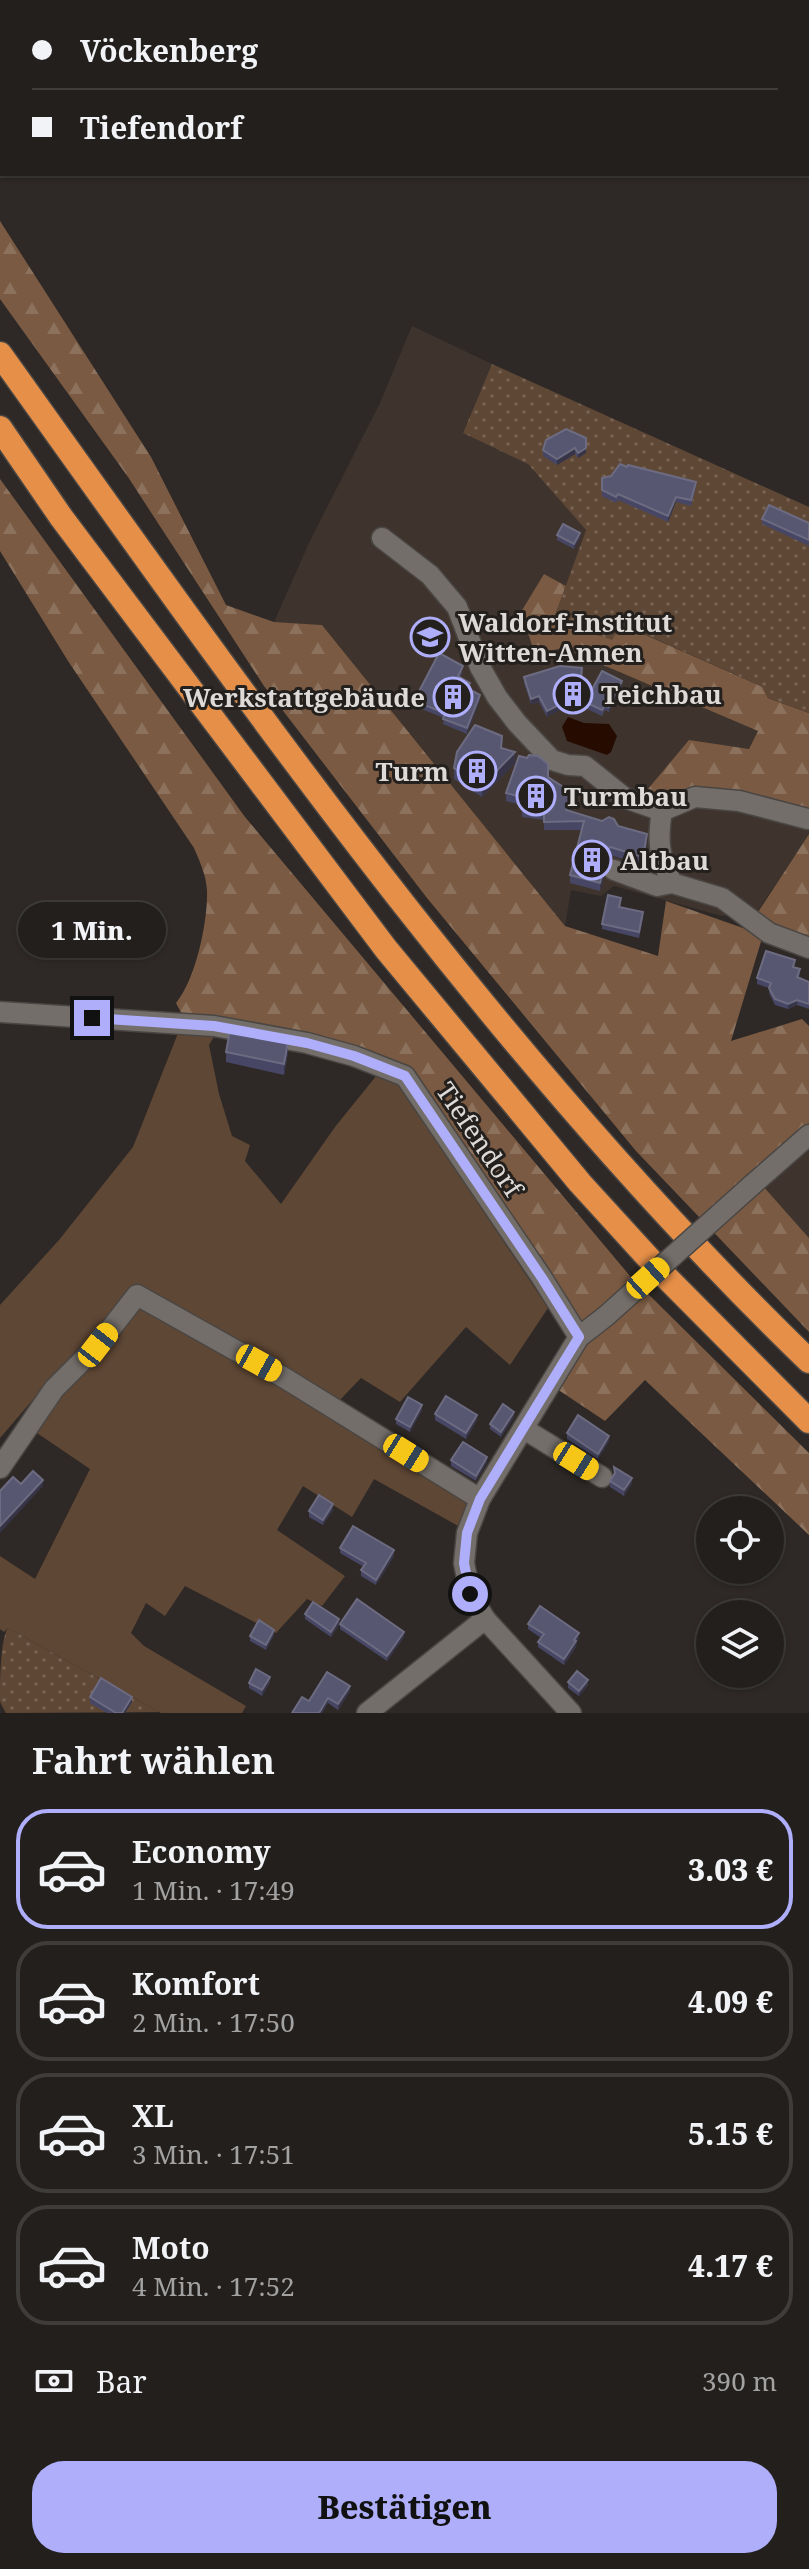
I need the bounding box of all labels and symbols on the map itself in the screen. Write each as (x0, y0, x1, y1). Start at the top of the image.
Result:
place label: Waldorf-Institut Witten-Annen (458, 604, 673, 670)
school or university icon: Waldorf-Institut Witten-Annen (409, 616, 451, 658)
building icon: Teichbau (552, 673, 594, 715)
building icon: Werkstattgebäude (432, 676, 474, 718)
place label: Teichbau (601, 676, 722, 712)
place label: Werkstattgebäude (183, 679, 425, 715)
building icon: Turm (456, 750, 498, 792)
place label: Turm (375, 753, 449, 789)
building icon: Turmbau (515, 775, 557, 817)
place label: Turmbau (564, 778, 687, 814)
building icon: Altbau (571, 839, 613, 881)
place label: Altbau (620, 842, 709, 878)
callout: 1 Min. (18, 902, 166, 958)
route end (74, 1000, 110, 1036)
street label: Tiefendorf (428, 1075, 533, 1205)
car (622, 1253, 674, 1303)
car (74, 1319, 122, 1371)
car (232, 1341, 286, 1385)
car (379, 1430, 433, 1476)
car (549, 1438, 603, 1484)
route start (452, 1576, 488, 1612)

